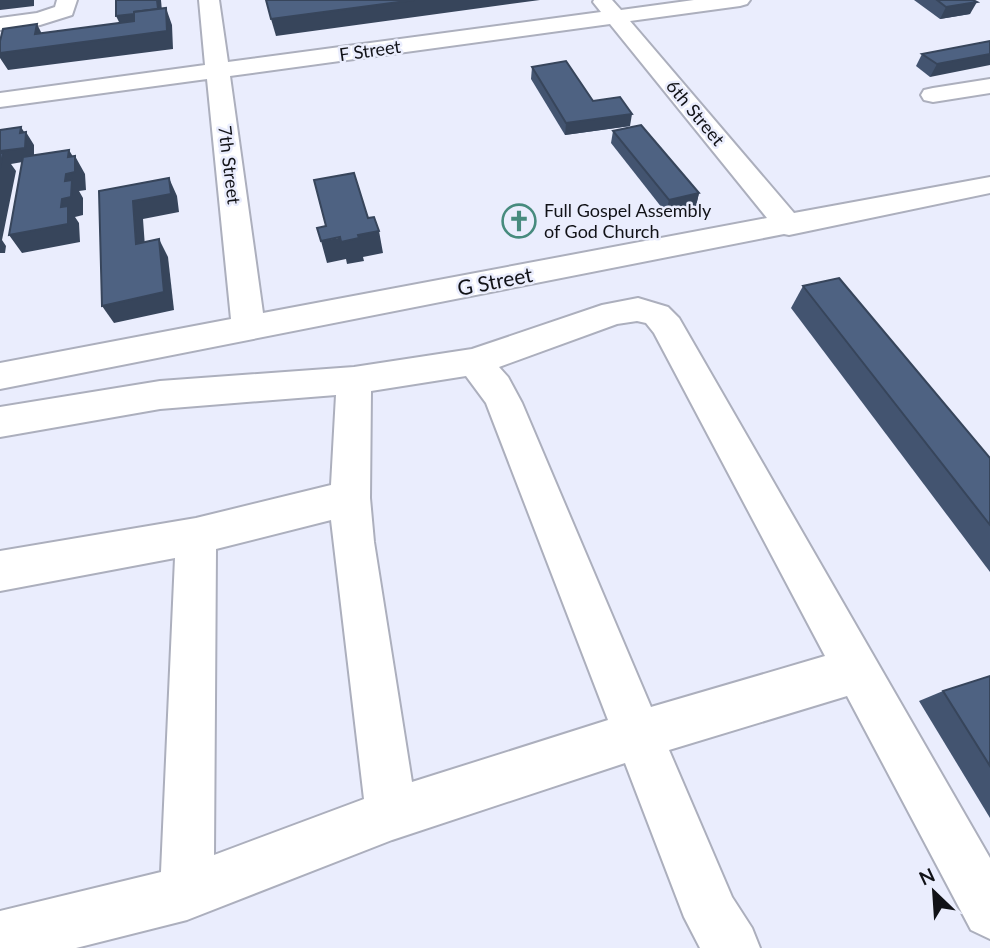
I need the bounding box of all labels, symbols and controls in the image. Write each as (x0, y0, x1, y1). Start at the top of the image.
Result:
street label: F Street (338, 35, 403, 65)
street label: 6th Street (662, 75, 730, 150)
street label: 7th Street (214, 124, 246, 206)
place label: Full Gospel Assembly of God Church (544, 199, 712, 242)
church icon: Full Gospel Assembly of God Church (500, 202, 538, 240)
street label: G Street (455, 261, 535, 300)
north arrow (899, 857, 969, 927)
text: N (915, 863, 938, 890)

